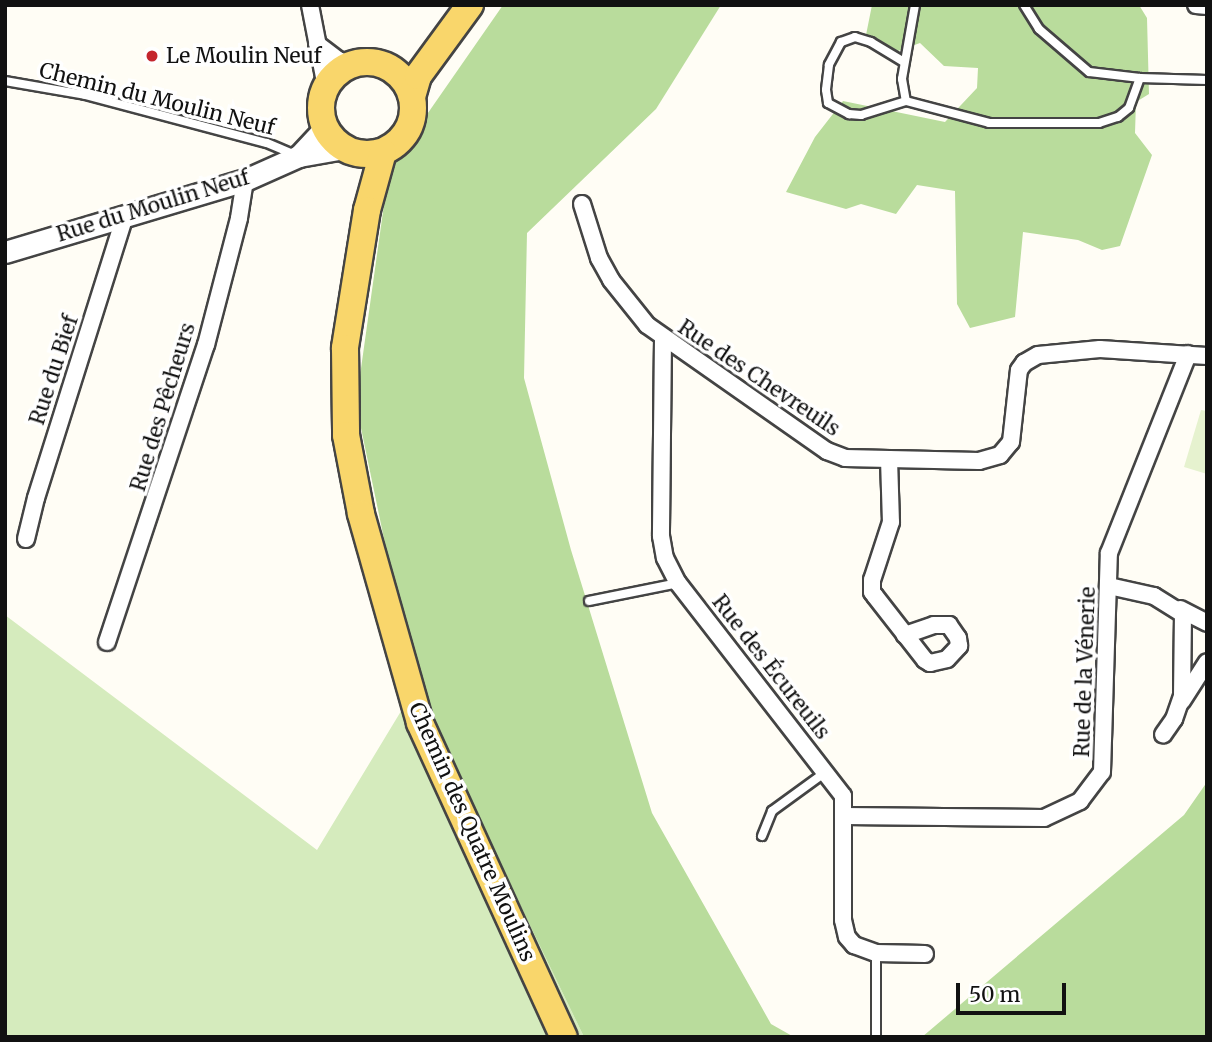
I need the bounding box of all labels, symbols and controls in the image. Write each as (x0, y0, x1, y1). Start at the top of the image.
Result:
place label: Le Moulin Neuf (166, 43, 321, 69)
marker: Le Moulin Neuf (144, 48, 160, 64)
street label: Chemin du Moulin Neuf (37, 58, 277, 140)
street label: Rue du Moulin Neuf (54, 165, 252, 247)
street label: Rue du Bief (24, 312, 84, 428)
street label: Rue des Chevreuils (673, 314, 845, 442)
street label: Rue des Pêcheurs (125, 320, 201, 494)
street label: Rue de la Vénerie (1069, 586, 1101, 758)
street label: Rue des Écureuils (707, 590, 835, 744)
street label: Chemin des Quatre Moulins (403, 699, 541, 965)
scale bar (960, 968, 1070, 1012)
text: 50 m (969, 981, 1020, 1008)

